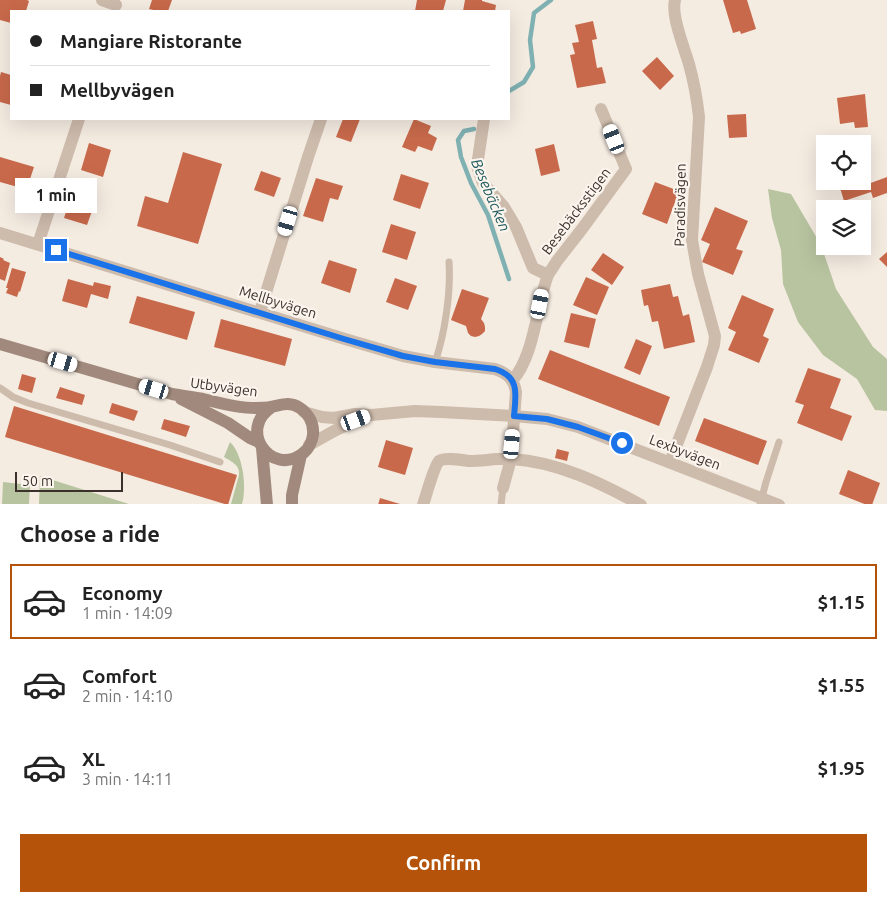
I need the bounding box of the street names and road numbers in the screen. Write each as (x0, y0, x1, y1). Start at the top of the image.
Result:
street label: Paradisvägen (671, 163, 689, 247)
street label: Besebäcksstigen (538, 165, 614, 257)
street label: Mellbyvägen (237, 283, 319, 321)
street label: Utbyvägen (189, 374, 259, 400)
street label: Lexbyvägen (647, 431, 723, 473)

